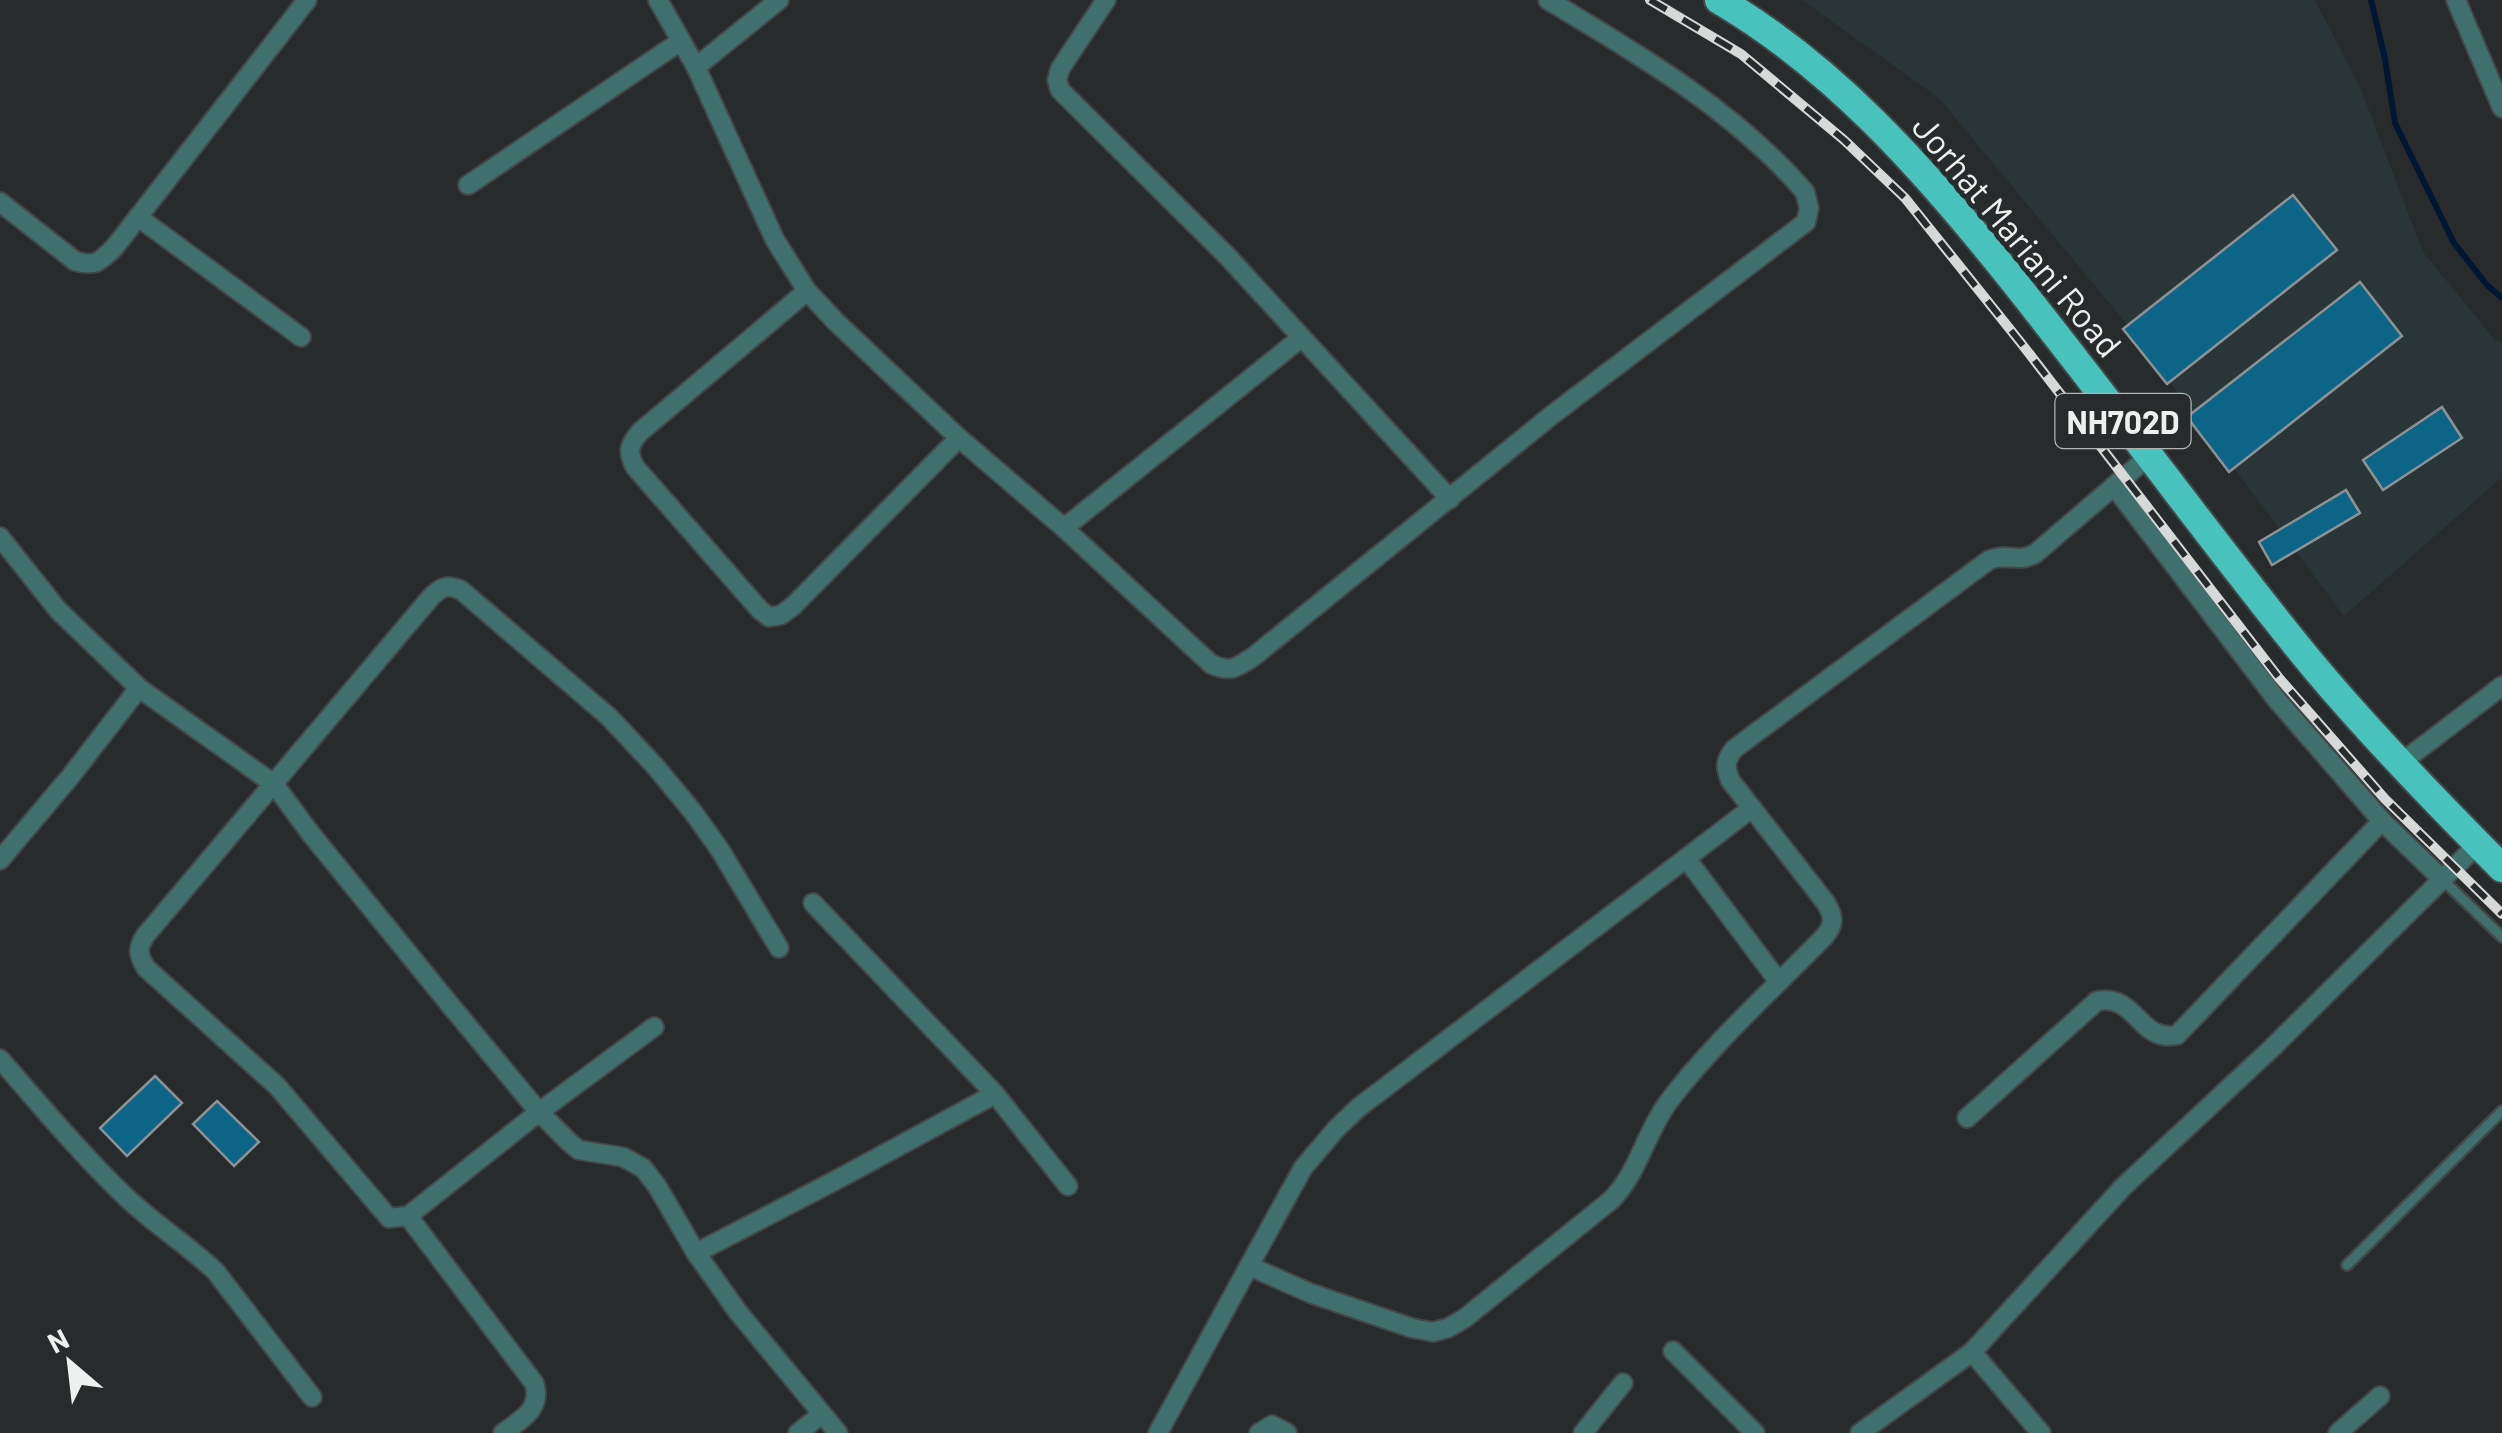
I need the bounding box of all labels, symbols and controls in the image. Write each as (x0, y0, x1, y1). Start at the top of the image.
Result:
street label: Jorhat Mariani Road (1905, 105, 2131, 365)
road number: NH702D (2056, 394, 2190, 448)
north arrow (20, 1313, 120, 1413)
text: N (42, 1321, 74, 1359)

